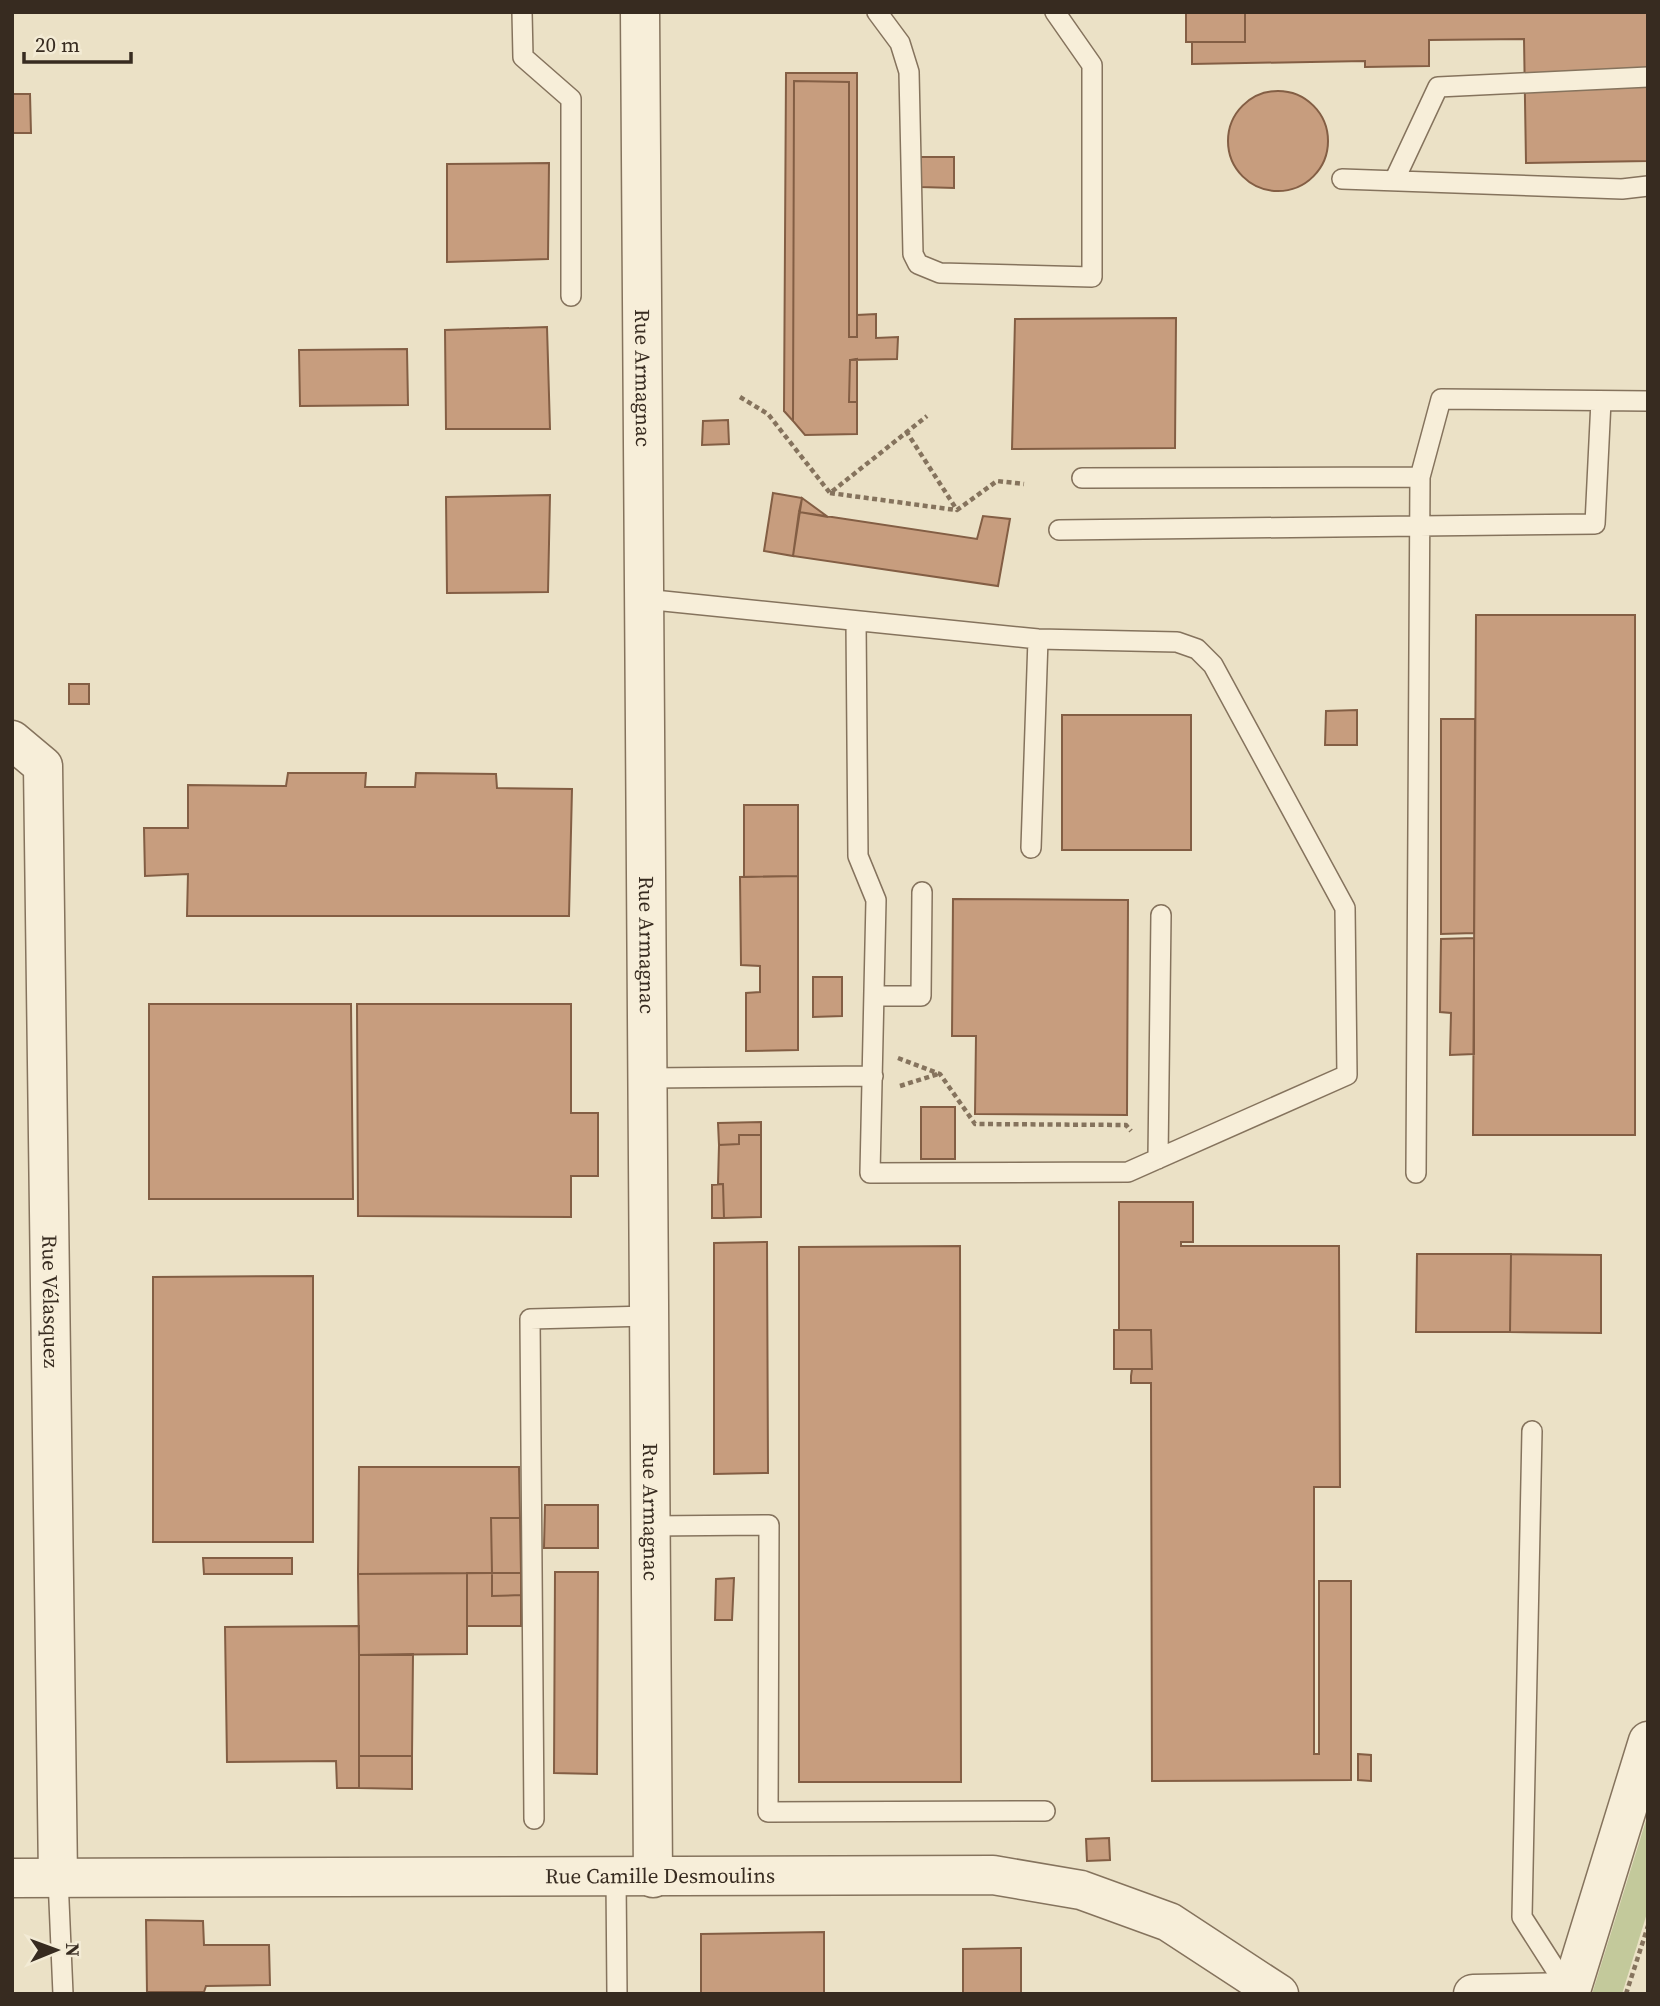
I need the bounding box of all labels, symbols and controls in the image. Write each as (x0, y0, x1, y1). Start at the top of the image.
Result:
scale bar (24, 21, 131, 65)
text: 20 m (35, 30, 80, 59)
street label: Rue Armagnac (628, 309, 658, 447)
street label: Rue Armagnac (632, 876, 662, 1014)
street label: Rue Vélasquez (35, 1234, 66, 1369)
street label: Rue Armagnac (636, 1443, 666, 1581)
street label: Rue Camille Desmoulins (545, 1861, 775, 1890)
north arrow (21, 1915, 91, 1985)
text: N (60, 1943, 86, 1957)

